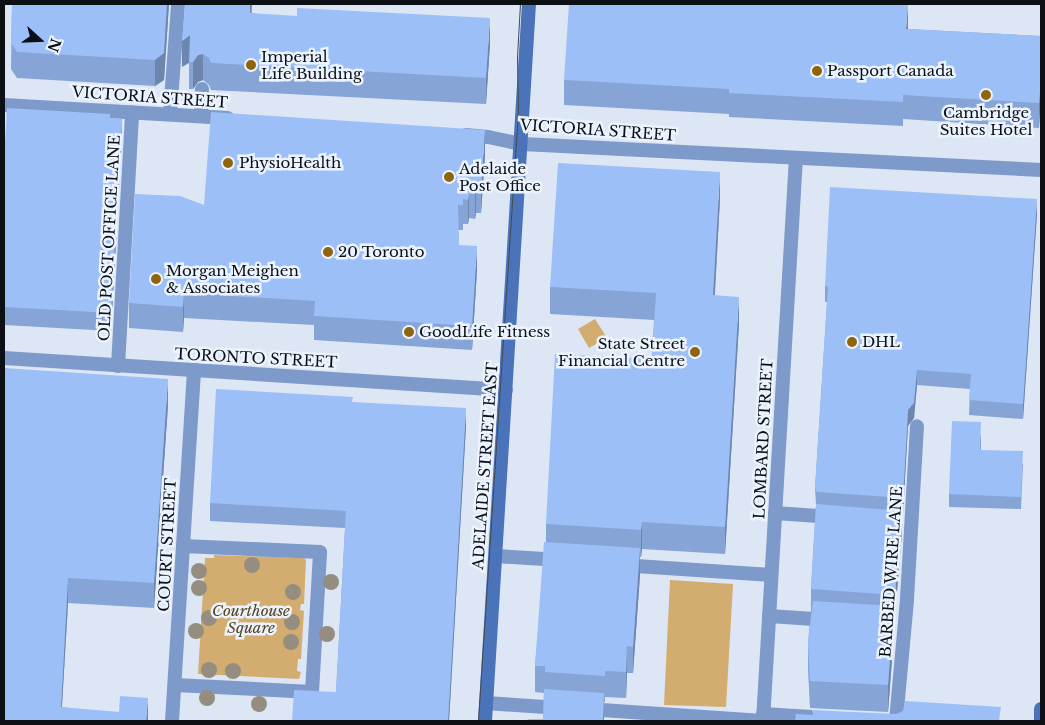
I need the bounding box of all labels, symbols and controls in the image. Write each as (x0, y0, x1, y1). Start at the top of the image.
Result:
north arrow (15, 15, 65, 65)
text: N (43, 36, 65, 54)
place label: Imperial Life Building (261, 47, 362, 82)
marker: Imperial Life Building (245, 59, 257, 71)
place label: Passport Canada (827, 62, 954, 80)
marker: Passport Canada (811, 65, 823, 77)
street label: VICTORIA STREET (71, 83, 229, 111)
marker: Cambridge Suites Hotel (980, 89, 992, 101)
place label: Cambridge Suites Hotel (940, 103, 1032, 138)
street label: VICTORIA STREET (519, 116, 677, 144)
street label: OLD POST OFFICE LANE (95, 134, 123, 342)
place label: PhysioHealth (239, 154, 341, 172)
marker: PhysioHealth (221, 156, 235, 170)
place label: Adelaide Post Office (459, 159, 541, 194)
marker: Adelaide Post Office (443, 171, 455, 183)
place label: 20 Toronto (338, 243, 425, 261)
marker: 20 Toronto (322, 246, 334, 258)
place label: Morgan Meighen & Associates (166, 261, 299, 296)
marker: Morgan Meighen & Associates (150, 273, 162, 285)
place label: GoodLife Fitness (419, 323, 550, 341)
marker: GoodLife Fitness (403, 326, 415, 338)
place label: DHL (862, 333, 900, 351)
place label: State Street Financial Centre (558, 334, 685, 369)
marker: DHL (846, 336, 858, 348)
street label: TORONTO STREET (174, 345, 338, 371)
marker: State Street Financial Centre (689, 346, 701, 358)
street label: LOMBARD STREET (750, 358, 776, 520)
street label: ADELAIDE STREET EAST (469, 362, 501, 570)
street label: COURT STREET (155, 478, 179, 612)
street label: BARBED WIRE LANE (876, 485, 906, 659)
park label: Courthouse Square (212, 601, 290, 636)

